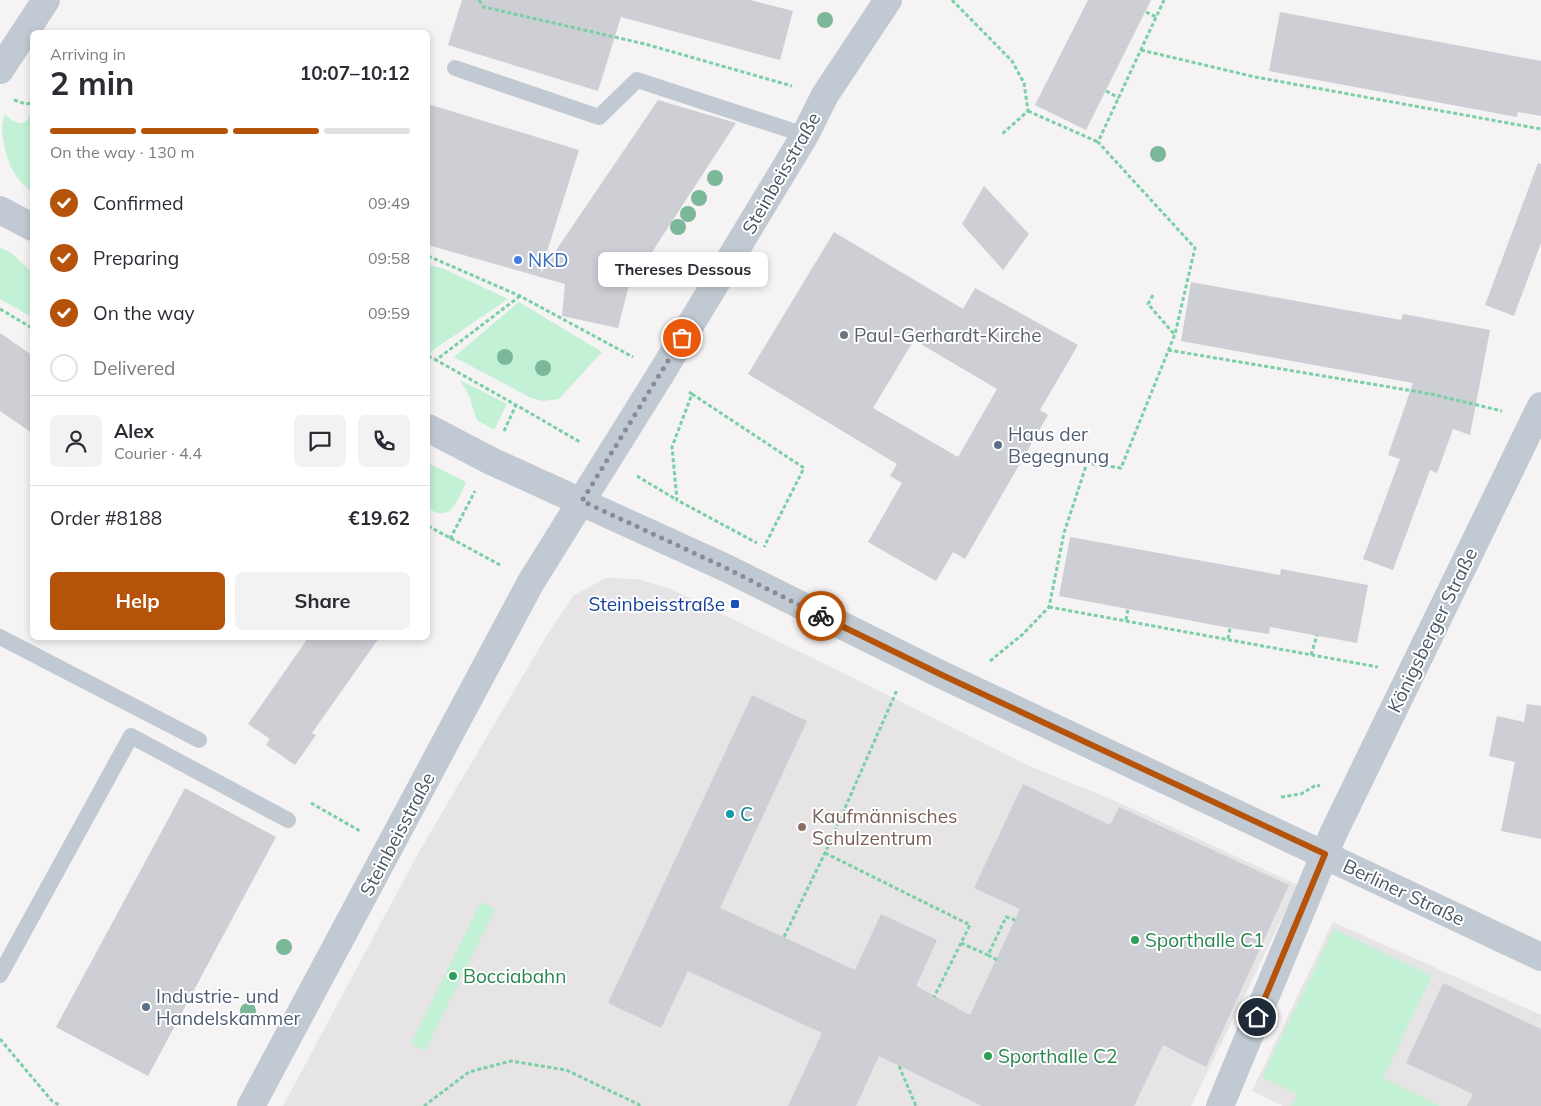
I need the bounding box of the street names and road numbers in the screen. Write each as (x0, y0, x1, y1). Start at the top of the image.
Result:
street label: Steinbeisstraße (736, 108, 826, 238)
street label: Königsberger Straße (1382, 544, 1482, 716)
street label: Steinbeisstraße (354, 768, 440, 900)
street label: Berliner Straße (1339, 853, 1469, 931)

